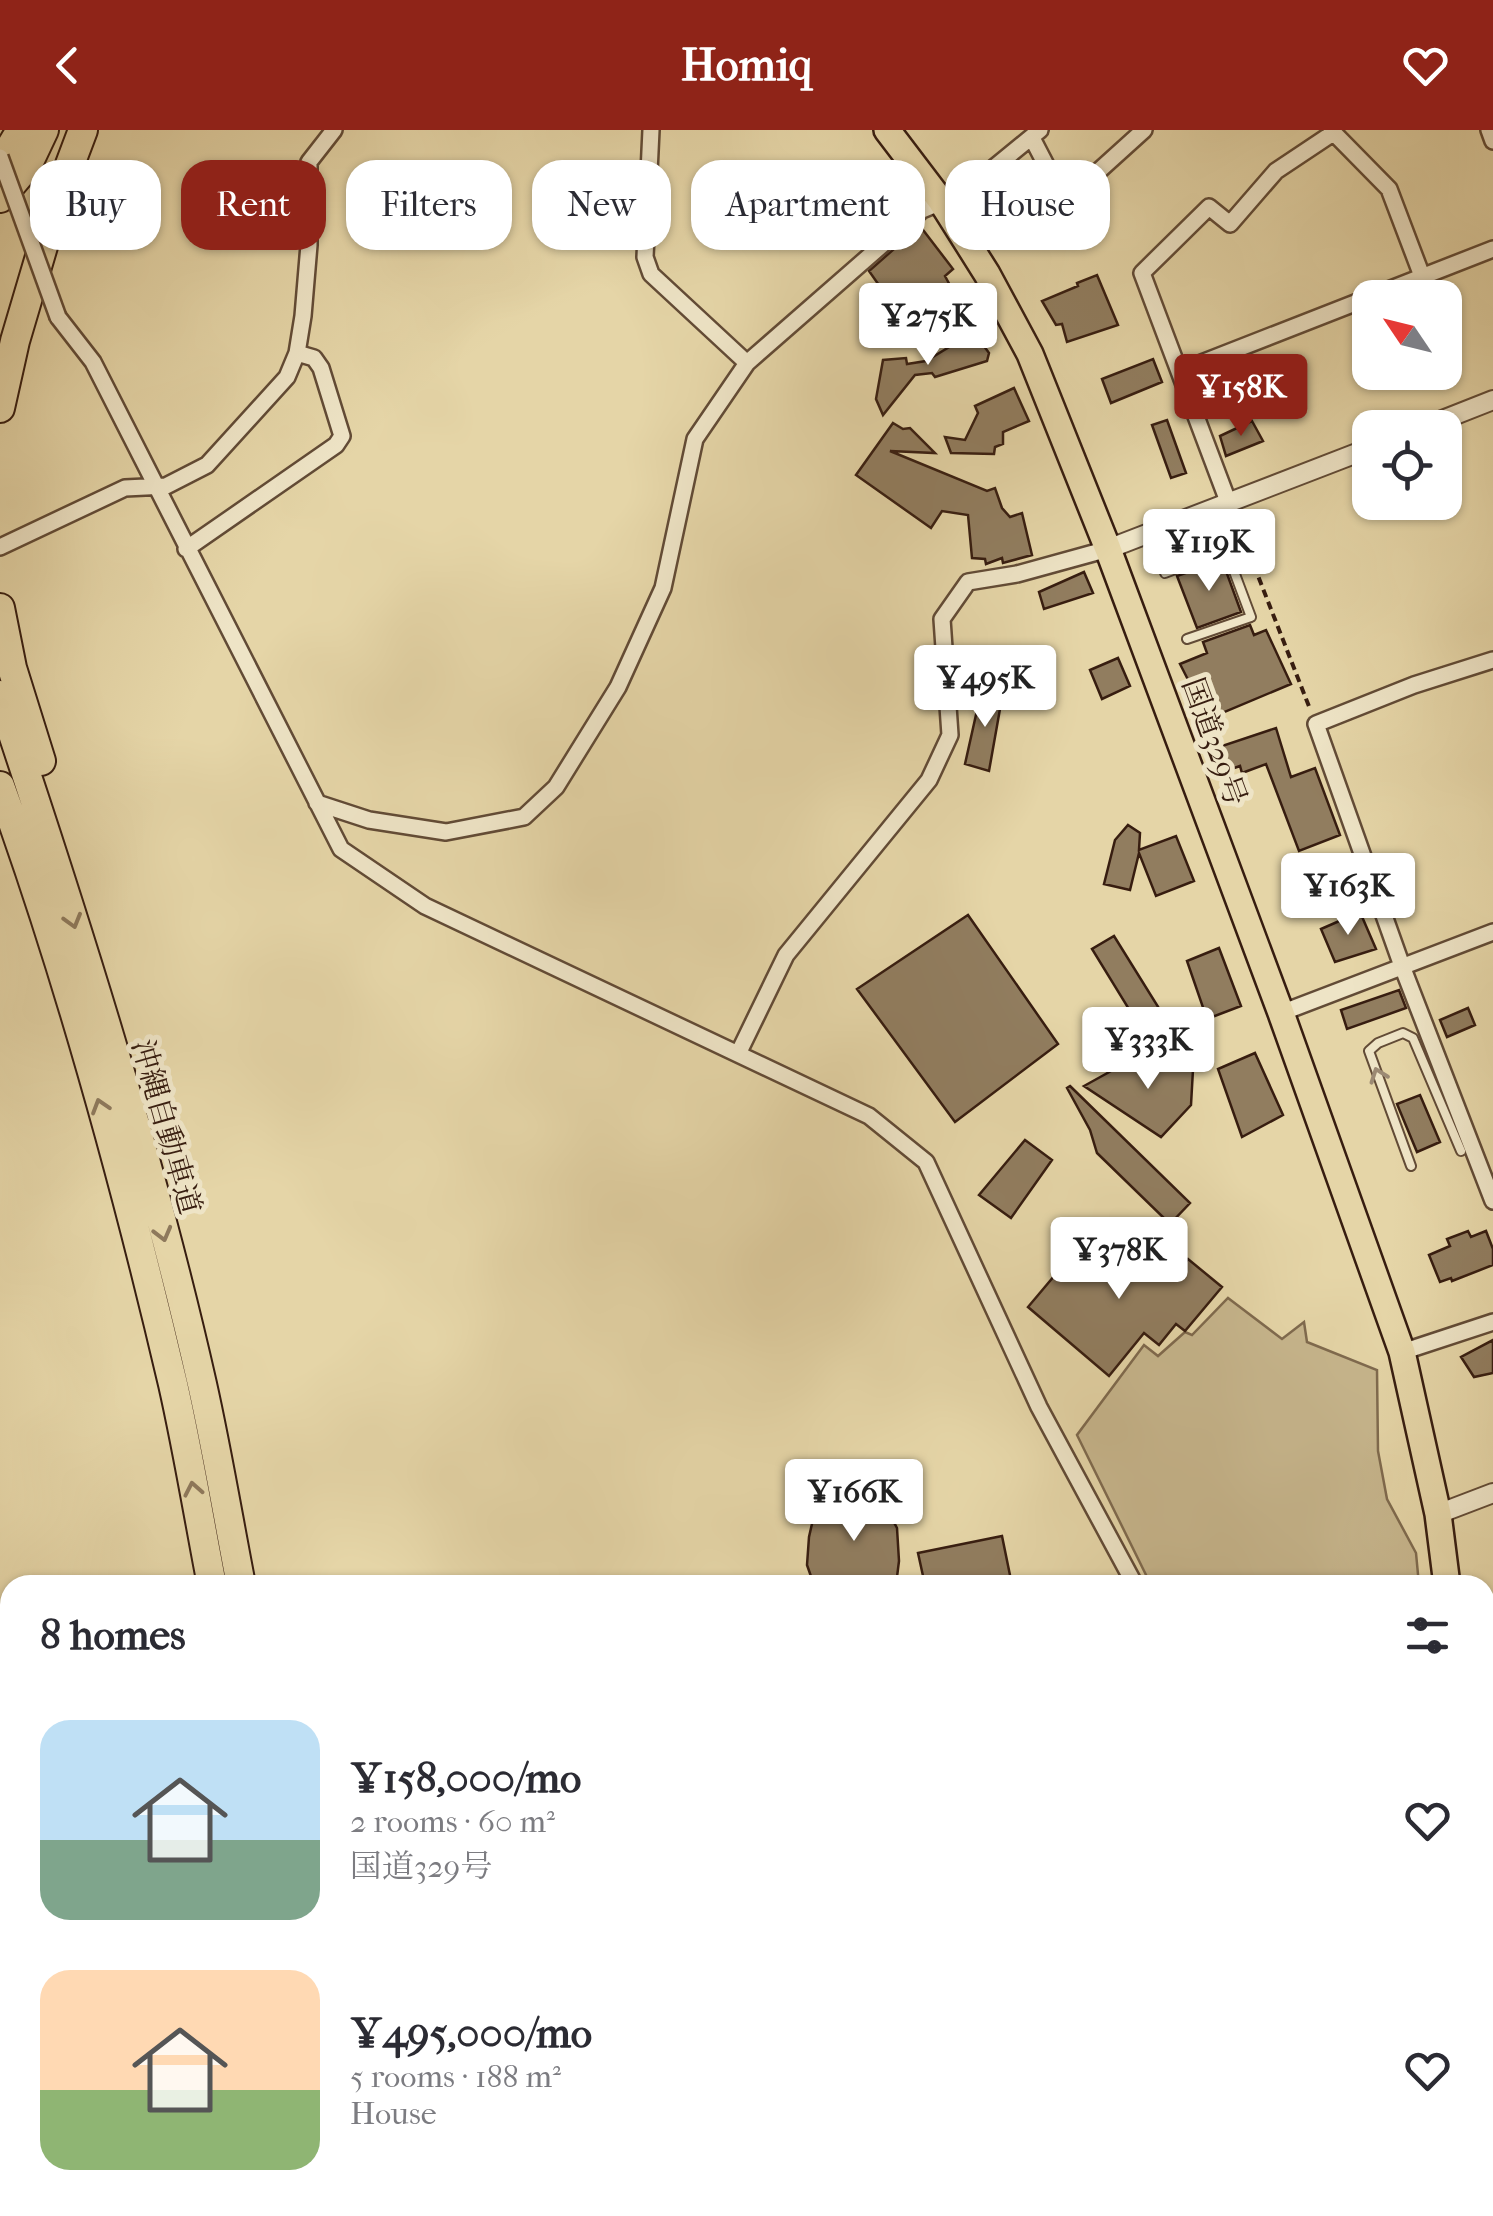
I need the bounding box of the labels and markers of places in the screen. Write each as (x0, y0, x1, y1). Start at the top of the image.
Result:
pin: ¥275K (858, 283, 998, 368)
pin: ¥158K (1171, 354, 1311, 439)
pin: ¥119K (1139, 509, 1279, 594)
pin: ¥495K (915, 645, 1055, 730)
pin: ¥163K (1278, 853, 1418, 938)
pin: ¥333K (1078, 1007, 1218, 1092)
pin: ¥378K (1049, 1217, 1189, 1302)
pin: ¥166K (784, 1459, 924, 1544)

